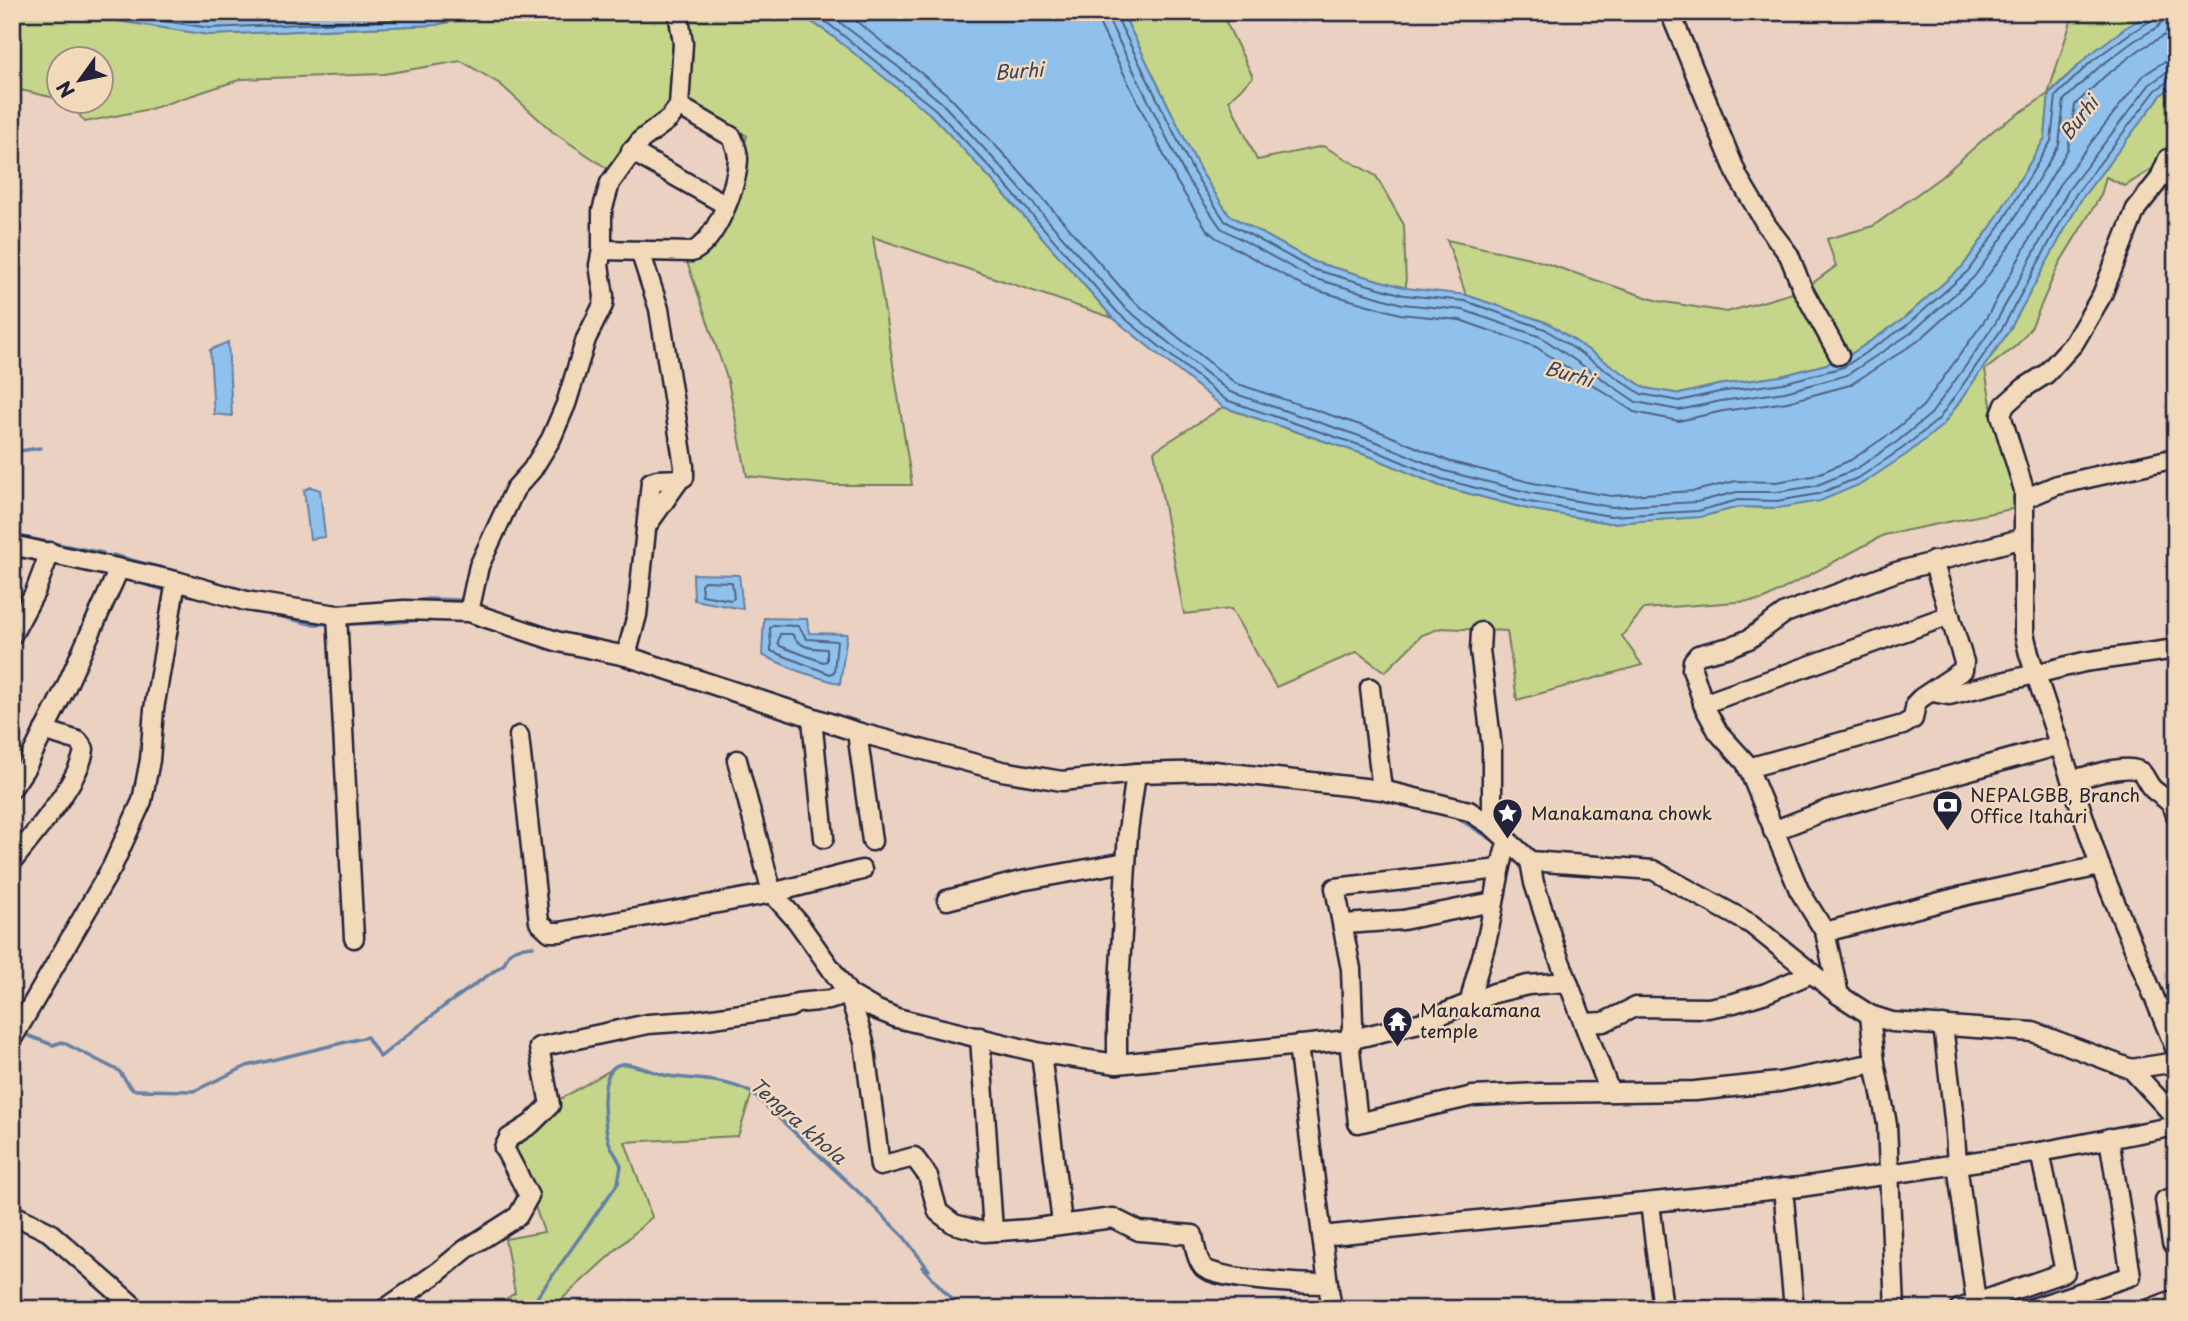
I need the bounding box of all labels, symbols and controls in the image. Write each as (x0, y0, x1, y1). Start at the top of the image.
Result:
north arrow (46, 46, 116, 116)
water label: Burhi (994, 54, 1047, 86)
text: N (49, 76, 81, 104)
water label: Burhi (2052, 88, 2106, 145)
water label: Burhi (1542, 353, 1599, 394)
place label: NEPALGBB, Branch Office Itahari (1970, 781, 2140, 829)
bank icon: NEPALGBB, Branch Office Itahari (1930, 789, 1964, 833)
place icon: Manakamana chowk (1491, 797, 1525, 841)
place label: Manakamana chowk (1531, 799, 1712, 826)
place label: Manakamana temple (1420, 996, 1541, 1044)
temple icon: Manakamana temple (1380, 1004, 1414, 1048)
water label: Tengra khola (744, 1070, 854, 1171)

